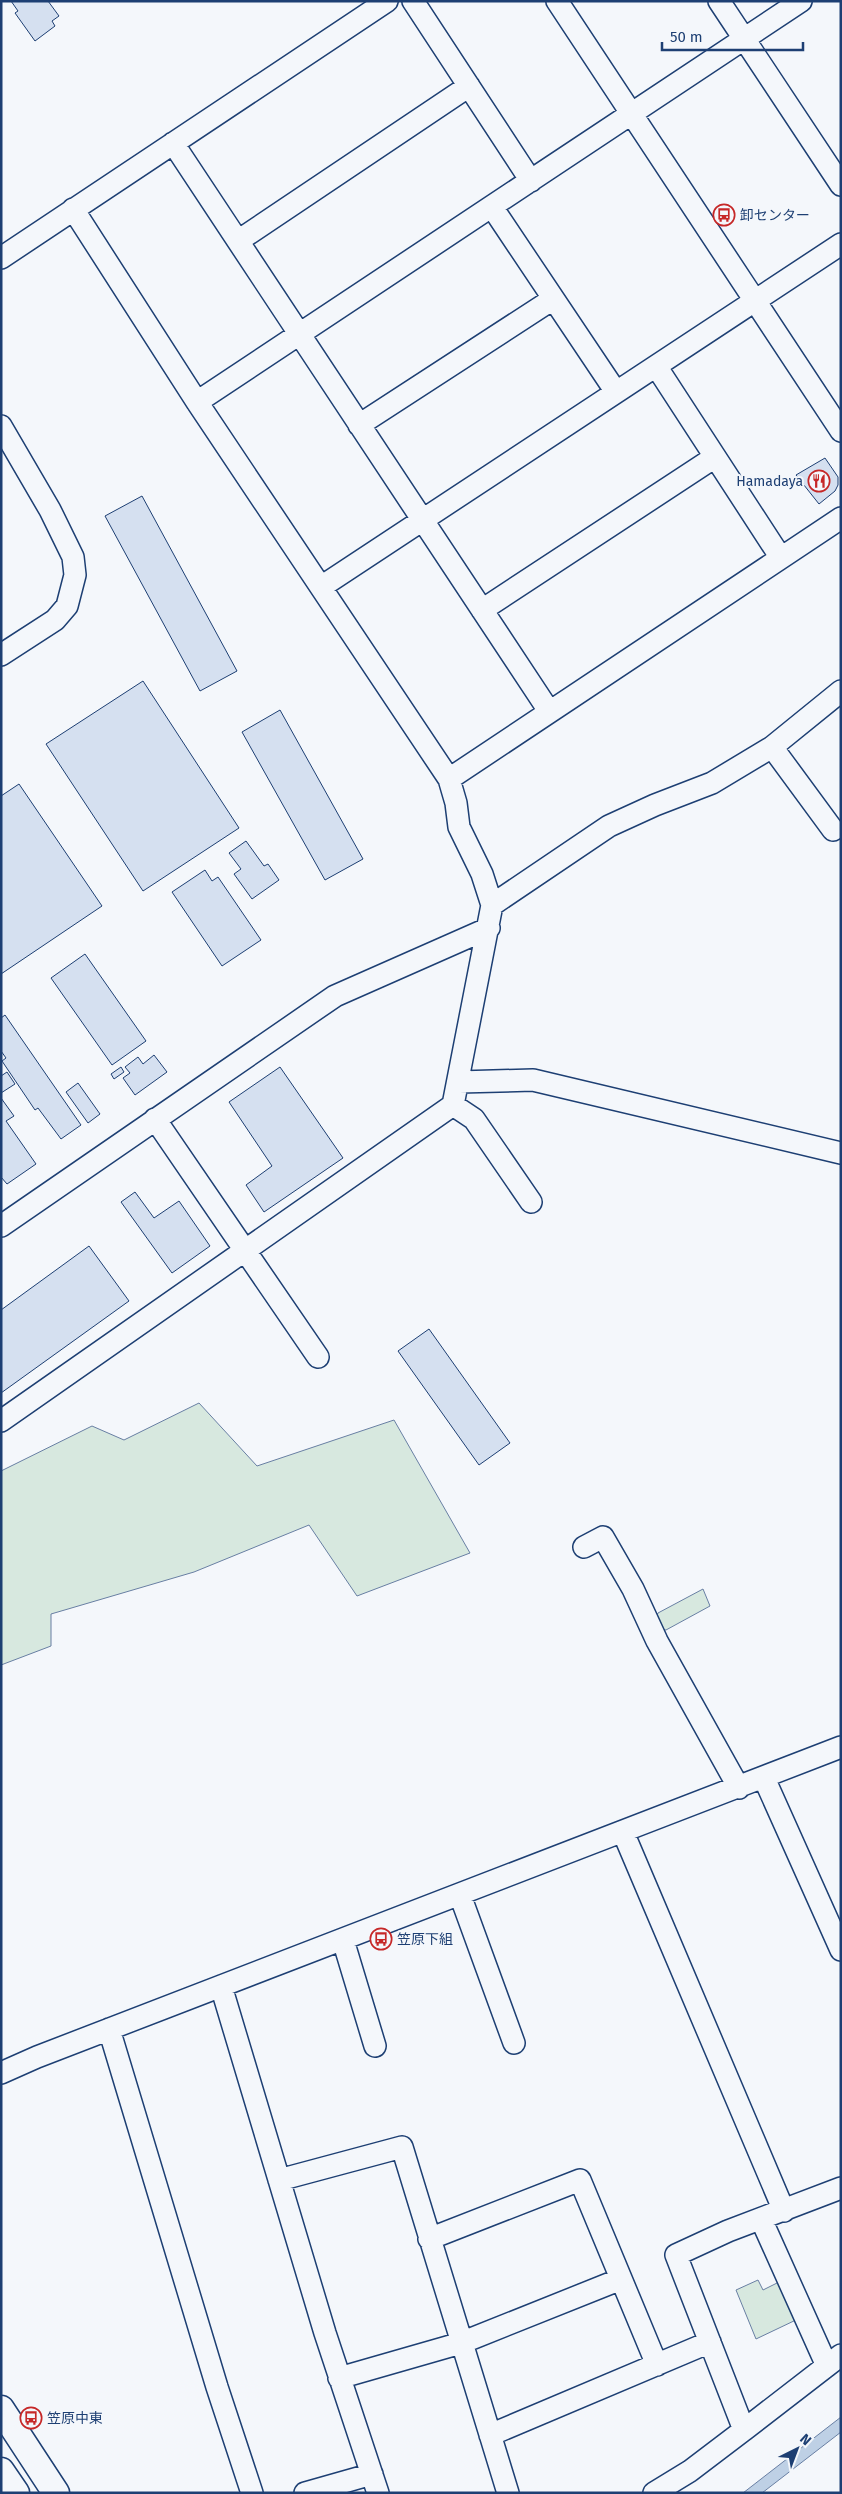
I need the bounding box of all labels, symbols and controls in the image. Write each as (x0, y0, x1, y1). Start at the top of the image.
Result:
scale bar (662, 20, 803, 52)
text: 50 m (670, 28, 703, 46)
bus stop icon: 卸センター (712, 203, 736, 227)
place label: 卸センター (740, 207, 810, 224)
restaurant icon: Hamadaya (807, 469, 831, 493)
place label: Hamadaya (736, 473, 803, 490)
bus stop icon: 笠原下組 (369, 1927, 393, 1951)
place label: 笠原下組 (397, 1931, 453, 1948)
bus stop icon: 笠原中東 (19, 2406, 43, 2430)
place label: 笠原中東 (47, 2410, 103, 2427)
north arrow (772, 2424, 822, 2474)
text: N (796, 2430, 815, 2449)

